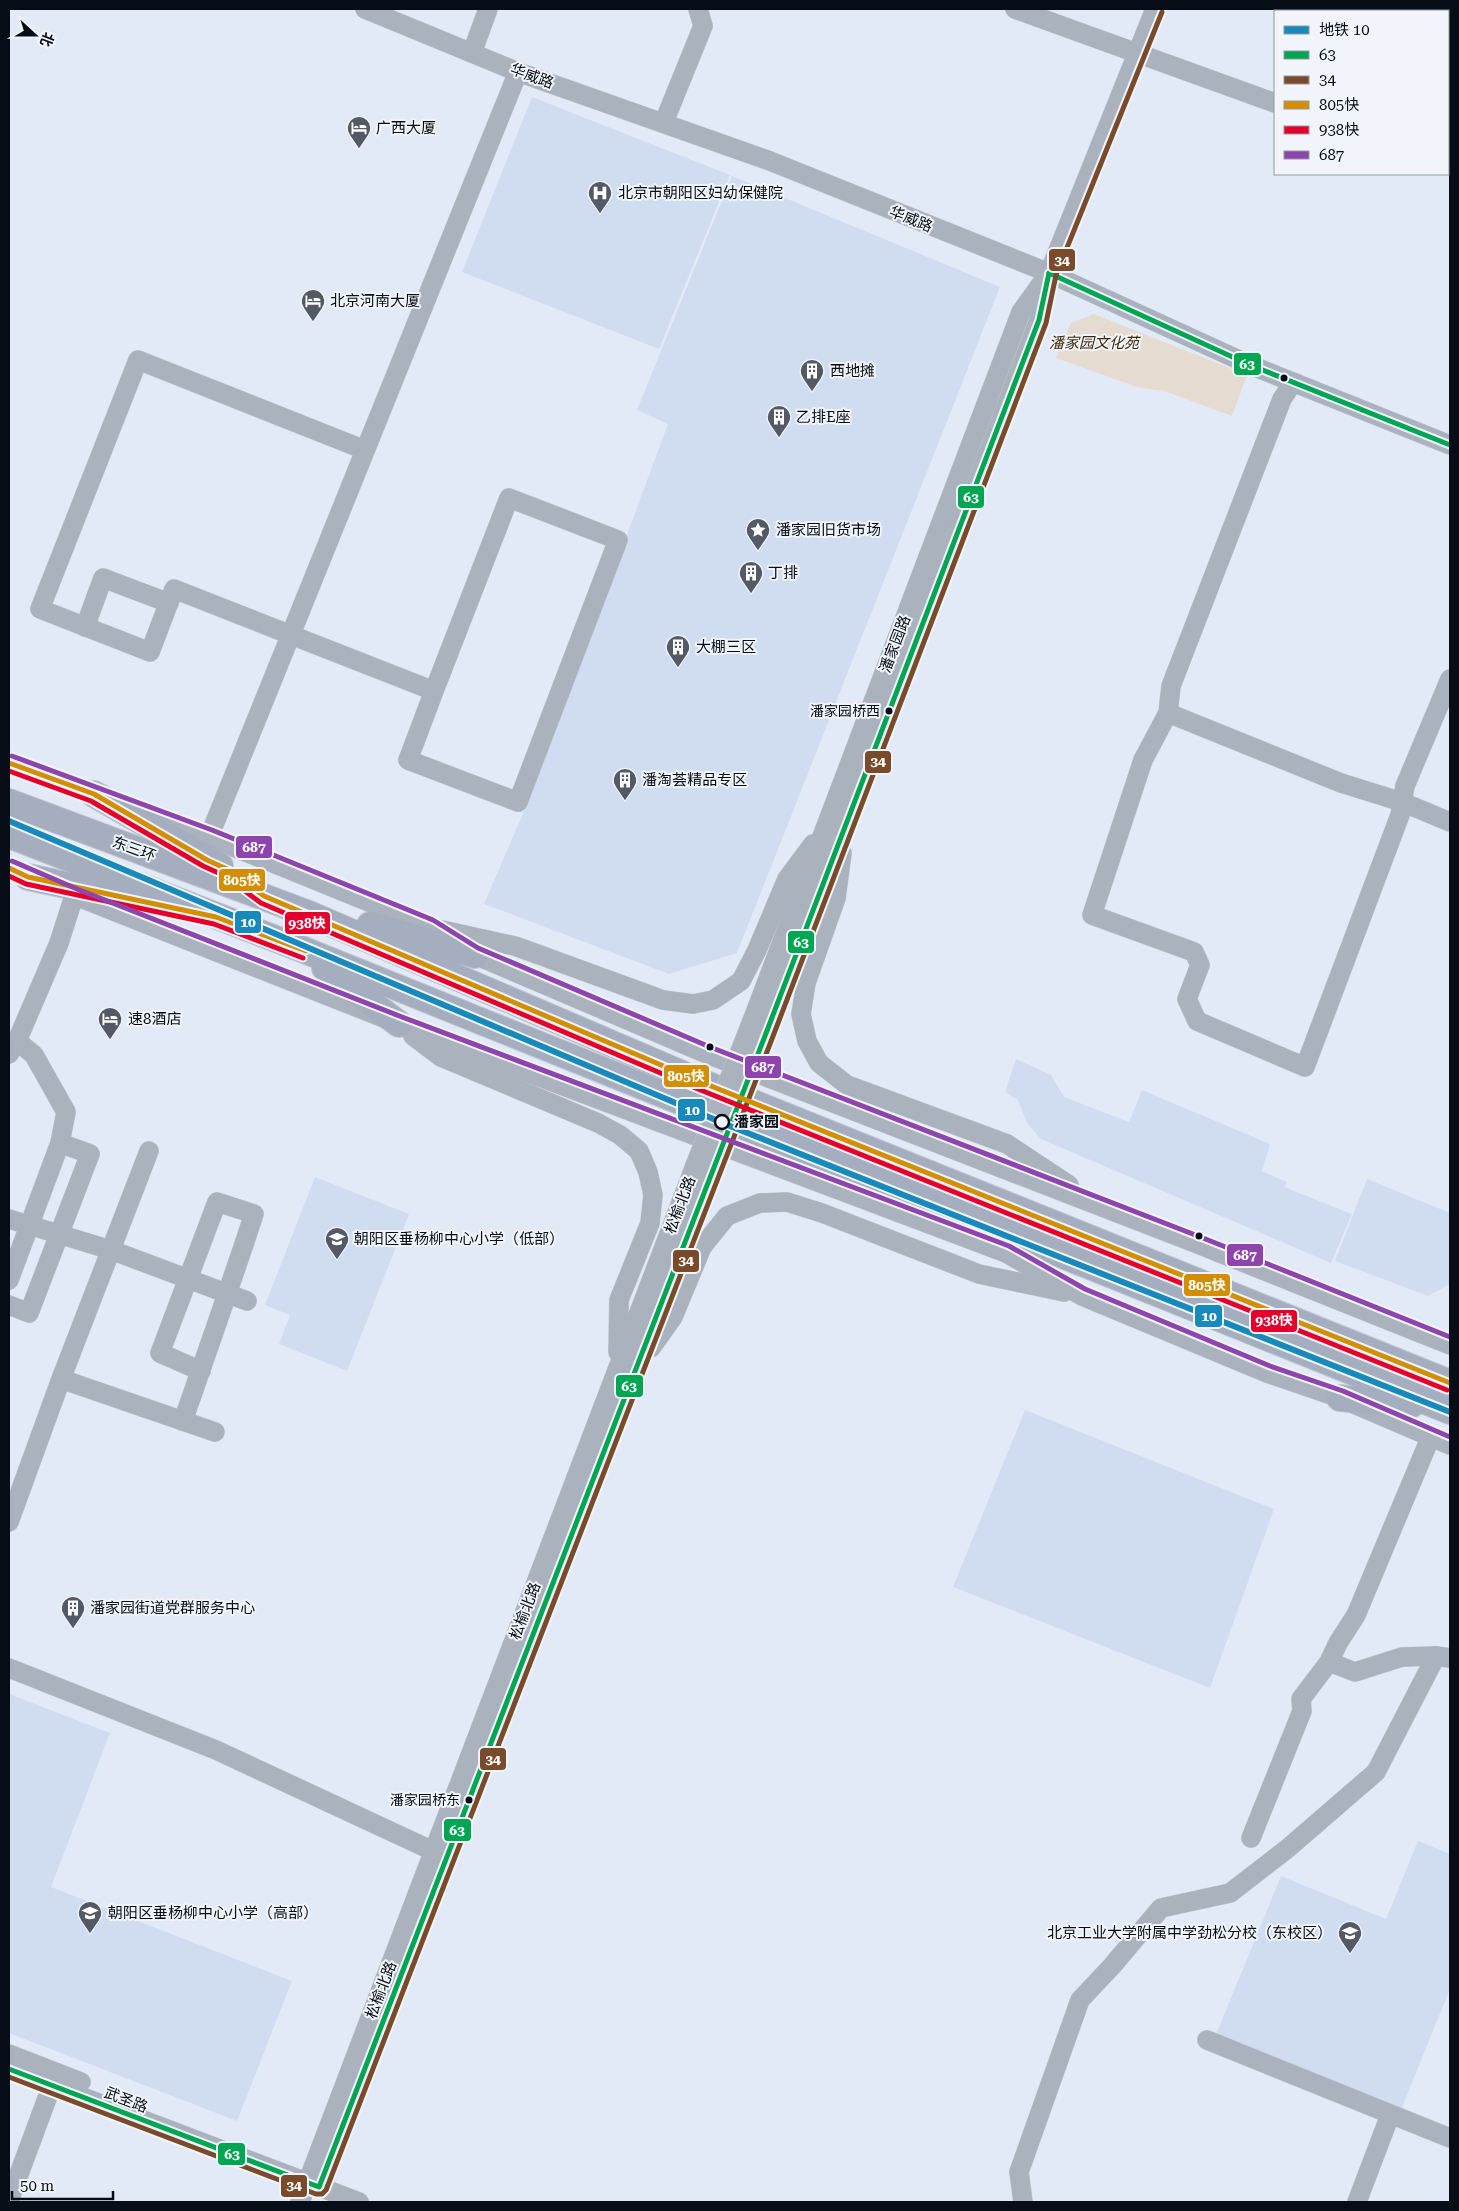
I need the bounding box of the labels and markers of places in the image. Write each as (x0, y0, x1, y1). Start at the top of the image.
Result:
hotel icon: 广西大厦 (346, 115, 372, 149)
place label: 广西大厦 (376, 119, 436, 137)
hospital icon: 北京市朝阳区妇幼保健院 (587, 180, 613, 214)
place label: 北京市朝阳区妇幼保健院 (618, 184, 783, 202)
hotel icon: 北京河南大厦 (300, 288, 326, 322)
place label: 北京河南大厦 (330, 292, 420, 310)
building icon: 西地摊 (799, 358, 825, 392)
place label: 西地摊 (830, 362, 875, 380)
unlabelled marker (1279, 373, 1289, 383)
building icon: 乙排E座 (766, 404, 792, 438)
place label: 乙排E座 (796, 408, 851, 426)
place icon: 潘家园旧货市场 (745, 517, 771, 551)
place label: 潘家园旧货市场 (776, 521, 881, 539)
building icon: 丁排 (738, 560, 764, 594)
place label: 丁排 (768, 564, 798, 582)
building icon: 大棚三区 (665, 634, 691, 668)
place label: 大棚三区 (696, 638, 756, 656)
place label: 潘家园桥西 (810, 703, 880, 719)
marker: 潘家园桥西 (884, 706, 894, 716)
building icon: 潘淘荟精品专区 (612, 767, 638, 801)
place label: 潘淘荟精品专区 (642, 771, 747, 789)
hotel icon: 速8酒店 (97, 1006, 123, 1040)
place label: 速8酒店 (128, 1010, 181, 1028)
unlabelled marker (705, 1042, 715, 1052)
place label: 潘家园 (734, 1113, 779, 1131)
marker: 潘家园 (714, 1114, 730, 1130)
school or university icon: 朝阳区垂杨柳中心小学（低部） (324, 1226, 350, 1260)
place label: 朝阳区垂杨柳中心小学（低部） (354, 1230, 564, 1248)
unlabelled marker (1194, 1231, 1204, 1241)
building icon: 潘家园街道党群服务中心 (60, 1595, 86, 1629)
place label: 潘家园街道党群服务中心 (90, 1599, 255, 1617)
place label: 潘家园桥东 (390, 1792, 460, 1808)
marker: 潘家园桥东 (464, 1795, 474, 1805)
school or university icon: 朝阳区垂杨柳中心小学（高部） (77, 1900, 103, 1934)
place label: 朝阳区垂杨柳中心小学（高部） (108, 1904, 318, 1922)
school or university icon: 北京工业大学附属中学劲松分校（东校区） (1337, 1920, 1363, 1954)
place label: 北京工业大学附属中学劲松分校（东校区） (1047, 1924, 1332, 1942)

